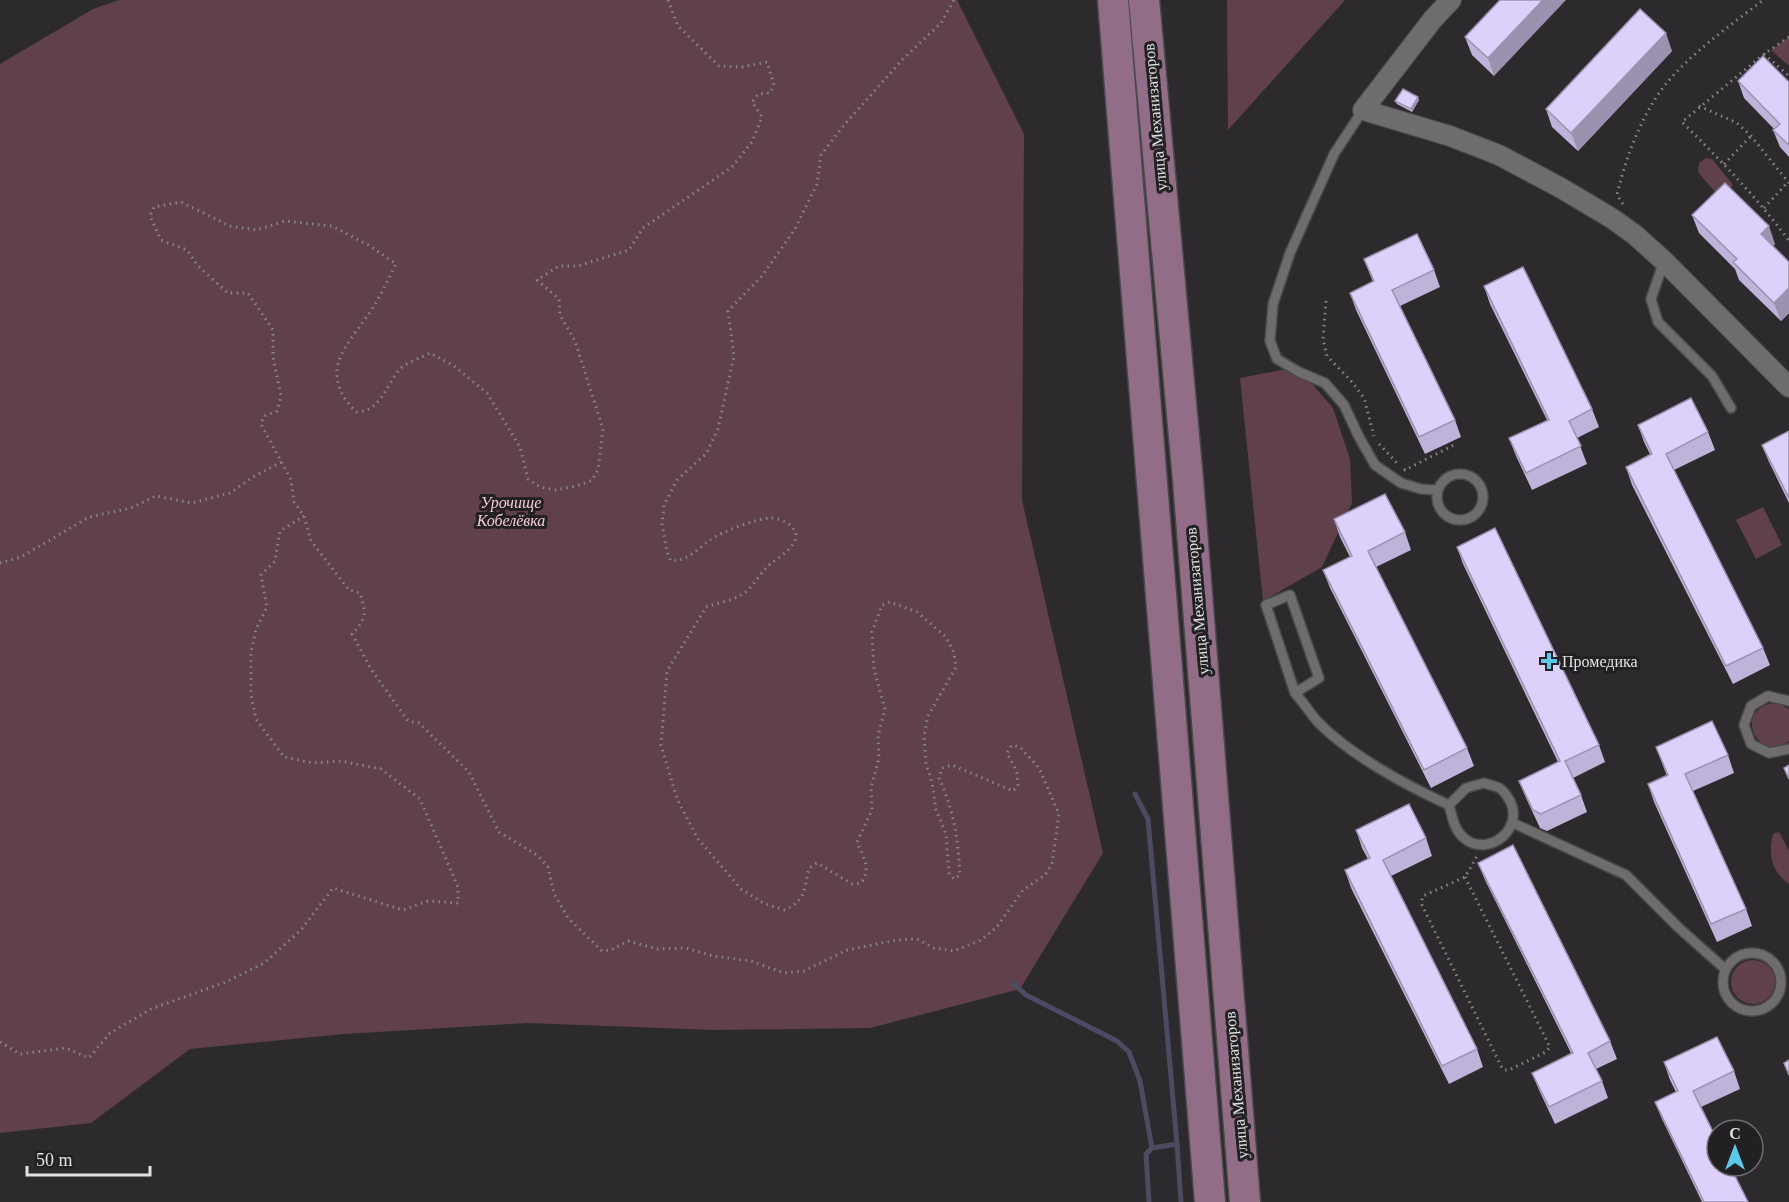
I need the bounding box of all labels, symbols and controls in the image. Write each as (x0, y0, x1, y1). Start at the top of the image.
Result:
street label: улица Механизаторов (1140, 42, 1171, 191)
park label: Урочище Кобелёвка (476, 494, 545, 529)
street label: улица Механизаторов (1182, 526, 1213, 675)
marker: Промедика (1540, 652, 1558, 670)
place label: Промедика (1562, 653, 1638, 671)
street label: улица Механизаторов (1221, 1010, 1252, 1159)
north arrow (1705, 1118, 1765, 1178)
text: С (1729, 1125, 1741, 1142)
scale bar (27, 1139, 150, 1177)
text: 50 m (36, 1150, 73, 1170)

